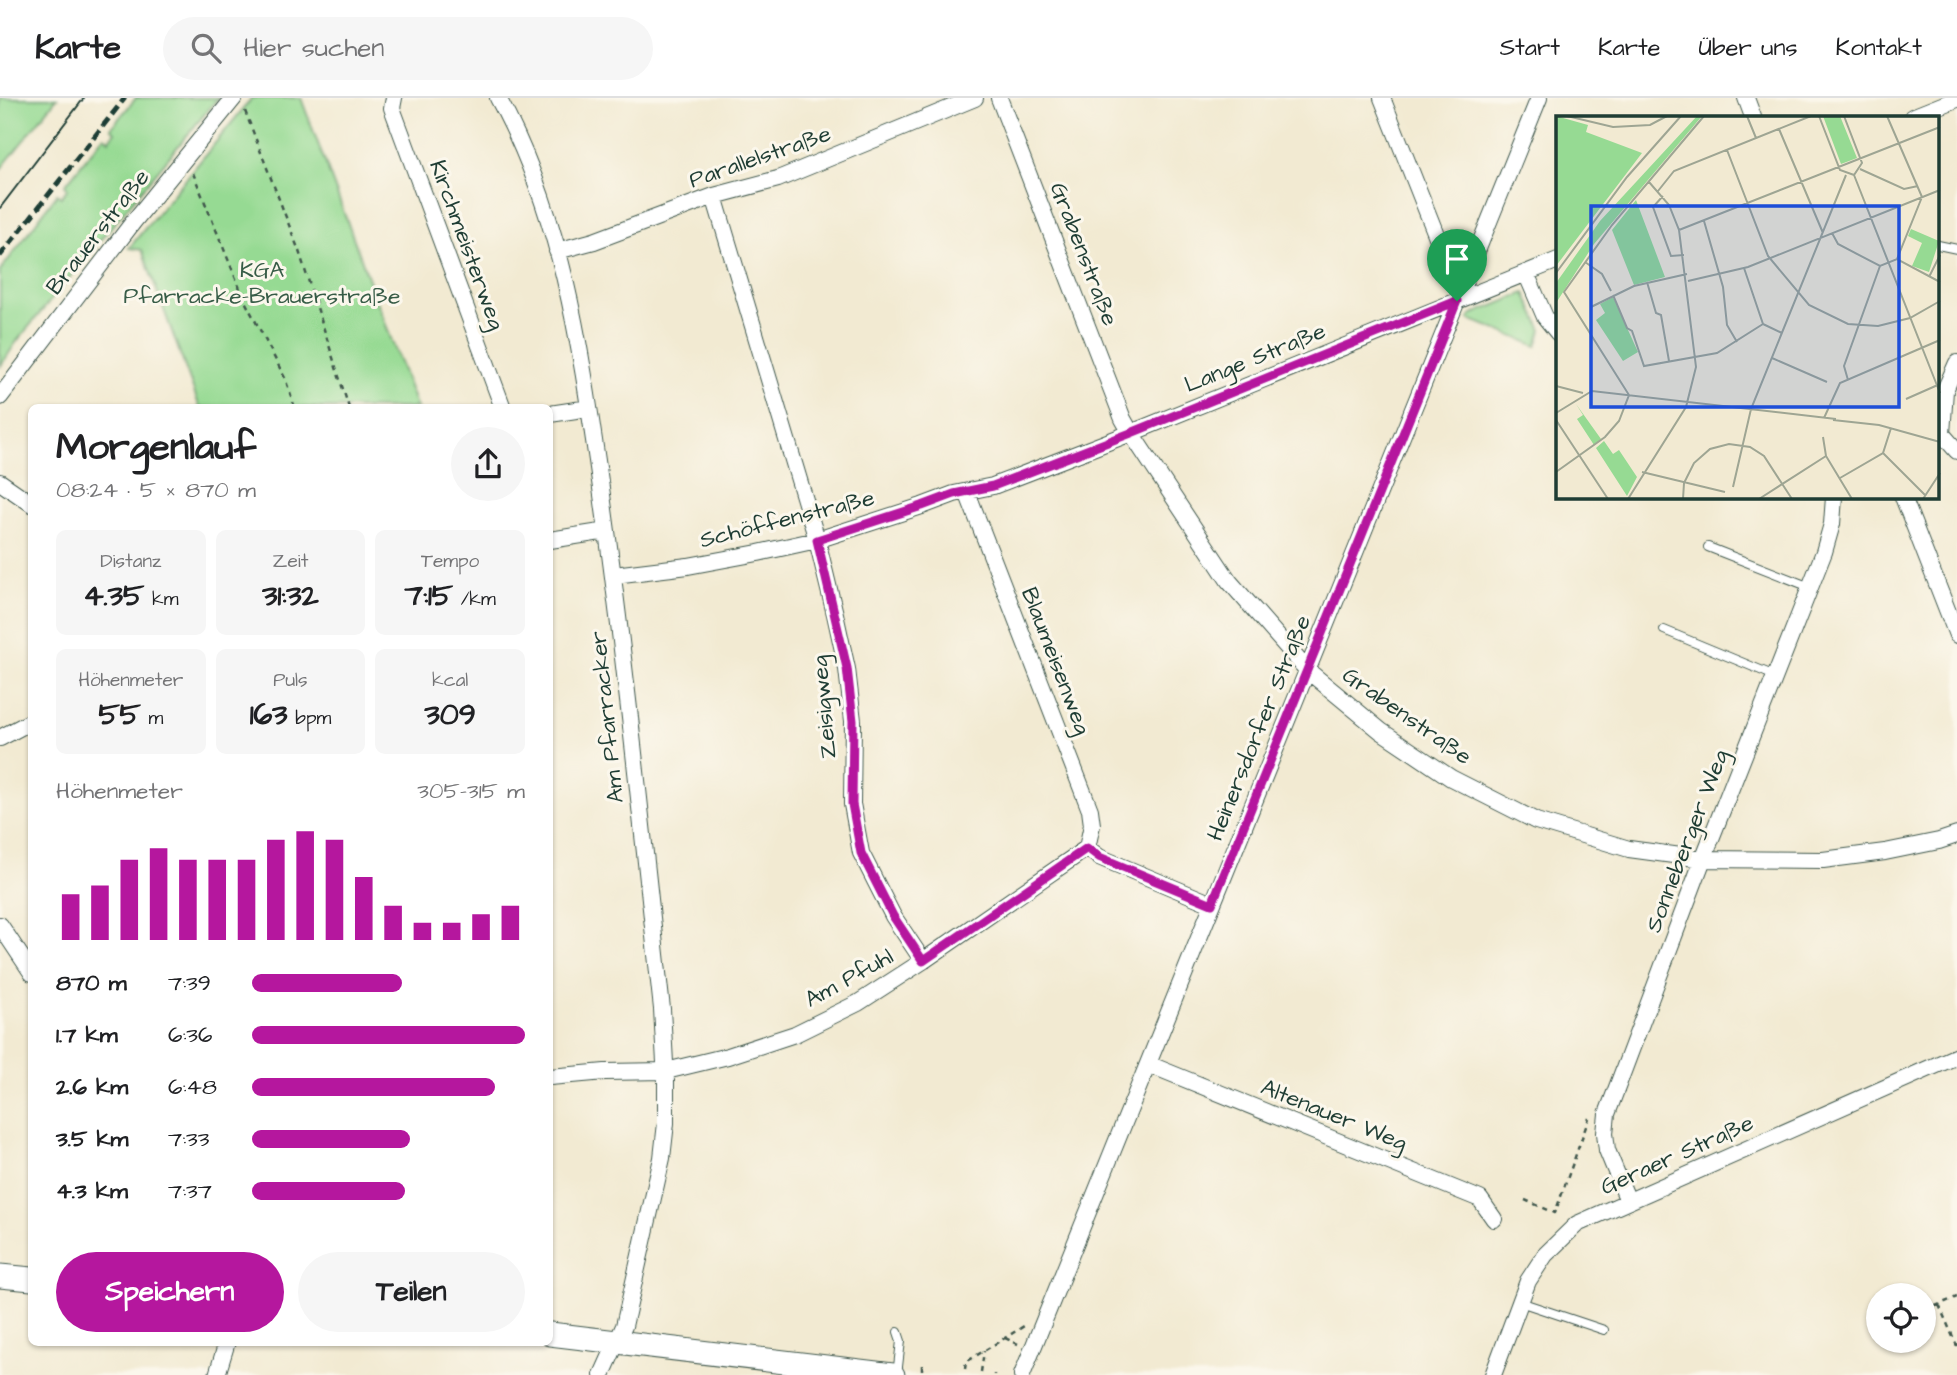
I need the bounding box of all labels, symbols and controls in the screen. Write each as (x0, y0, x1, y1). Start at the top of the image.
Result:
search box (163, 17, 653, 80)
text: Karte (35, 25, 121, 71)
icon: search (187, 29, 225, 67)
text: Hier suchen (243, 30, 384, 66)
text: Start (1500, 31, 1560, 65)
text: Karte (1598, 31, 1661, 65)
text: Über uns (1699, 31, 1798, 65)
text: Kontakt (1836, 31, 1922, 65)
inset map (1556, 116, 1940, 499)
street label: Parallelstraße (685, 118, 835, 196)
street label: Kirchmeisterweg (420, 156, 513, 335)
street label: Brauerstraße (39, 162, 157, 302)
street label: Grabenstraße (1042, 178, 1126, 330)
pin (1427, 229, 1487, 301)
icon: arrive (1438, 240, 1476, 278)
park label: KGA Pfarracke-Brauerstraße (124, 254, 400, 312)
street label: Lange Straße (1180, 315, 1331, 402)
text: Morgenlauf (56, 422, 256, 474)
button: share (451, 427, 525, 501)
text: 08:24 · 5 × 870 m (56, 474, 256, 506)
street label: Schöffenstraße (696, 482, 878, 556)
text: Distanz (100, 548, 161, 575)
text: Zeit (273, 548, 308, 575)
text: Tempo (421, 548, 479, 575)
text: 4.35 (83, 575, 144, 617)
text: 31:32 (262, 575, 319, 617)
text: 7:15 (405, 575, 453, 617)
street label: Blaumeisenweg (1012, 583, 1099, 740)
text: km (144, 586, 178, 613)
text: /km (453, 586, 496, 613)
street label: Heinersdorfer Straße (1199, 610, 1319, 846)
street label: Am Pfarracker (582, 629, 632, 805)
street label: Zeisigweg (804, 654, 845, 760)
street label: Grabenstraße (1336, 660, 1478, 772)
text: Höhenmeter (78, 667, 183, 694)
text: Puls (273, 667, 308, 694)
text: kcal (432, 667, 468, 694)
text: 55 (98, 694, 141, 736)
text: 163 (250, 694, 288, 736)
text: 309 (425, 694, 476, 736)
text: m (141, 705, 163, 732)
text: bpm (288, 705, 331, 732)
street label: Sonneberger Weg (1637, 745, 1738, 937)
text: Höhenmeter (56, 775, 183, 807)
text: 305–315 m (417, 775, 525, 807)
street label: Am Pfuhl (799, 941, 899, 1015)
text: 870 m (56, 967, 127, 999)
text: 7:39 (168, 967, 211, 999)
text: 1.7 km (56, 1019, 118, 1051)
text: 6:36 (168, 1019, 212, 1051)
text: 2.6 km (56, 1071, 128, 1103)
text: 6:48 (168, 1071, 217, 1103)
street label: Altenauer Weg (1256, 1071, 1412, 1160)
street label: Geraer Straße (1595, 1107, 1759, 1203)
text: 3.5 km (56, 1123, 128, 1155)
text: 7:33 (168, 1123, 209, 1155)
text: 4.3 km (56, 1175, 128, 1207)
text: 7:37 (168, 1175, 212, 1207)
button: Speichern (56, 1252, 284, 1332)
button: Teilen (298, 1252, 525, 1332)
map controls (1866, 1283, 1936, 1353)
button: locate (1866, 1283, 1936, 1353)

